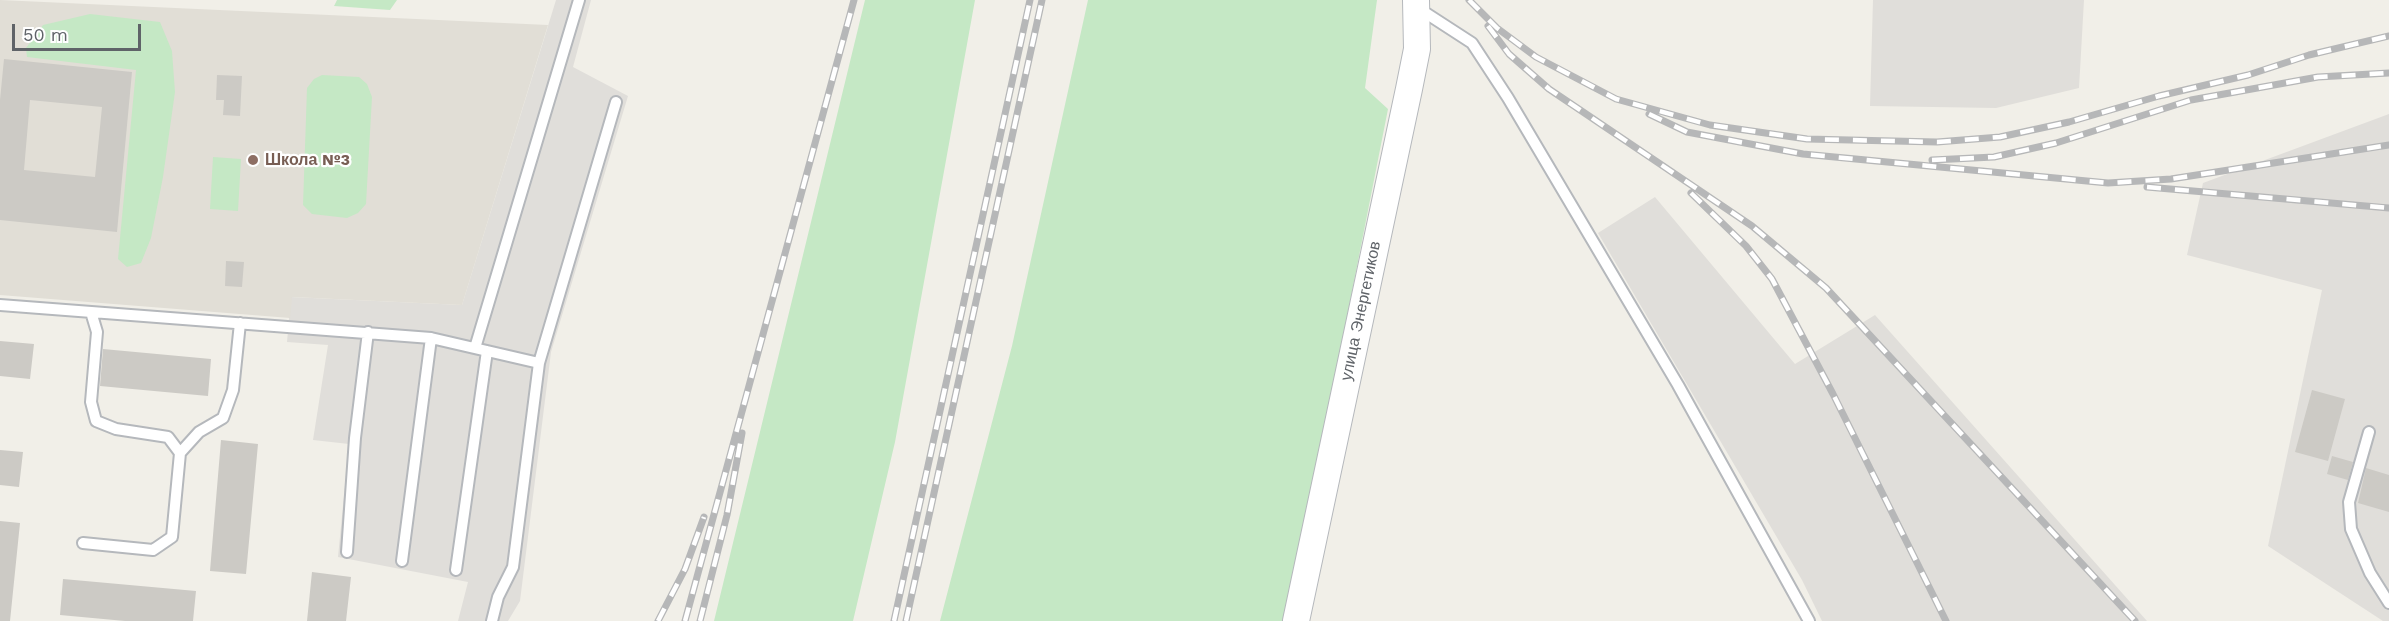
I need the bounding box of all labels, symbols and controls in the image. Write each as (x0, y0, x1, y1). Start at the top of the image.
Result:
scale bar (15, 12, 144, 50)
text: 50 m (23, 24, 68, 45)
place label: Школа №3 (265, 150, 350, 170)
marker: Школа №3 (246, 153, 260, 167)
street label: улица Энергетиков (1337, 239, 1385, 383)

